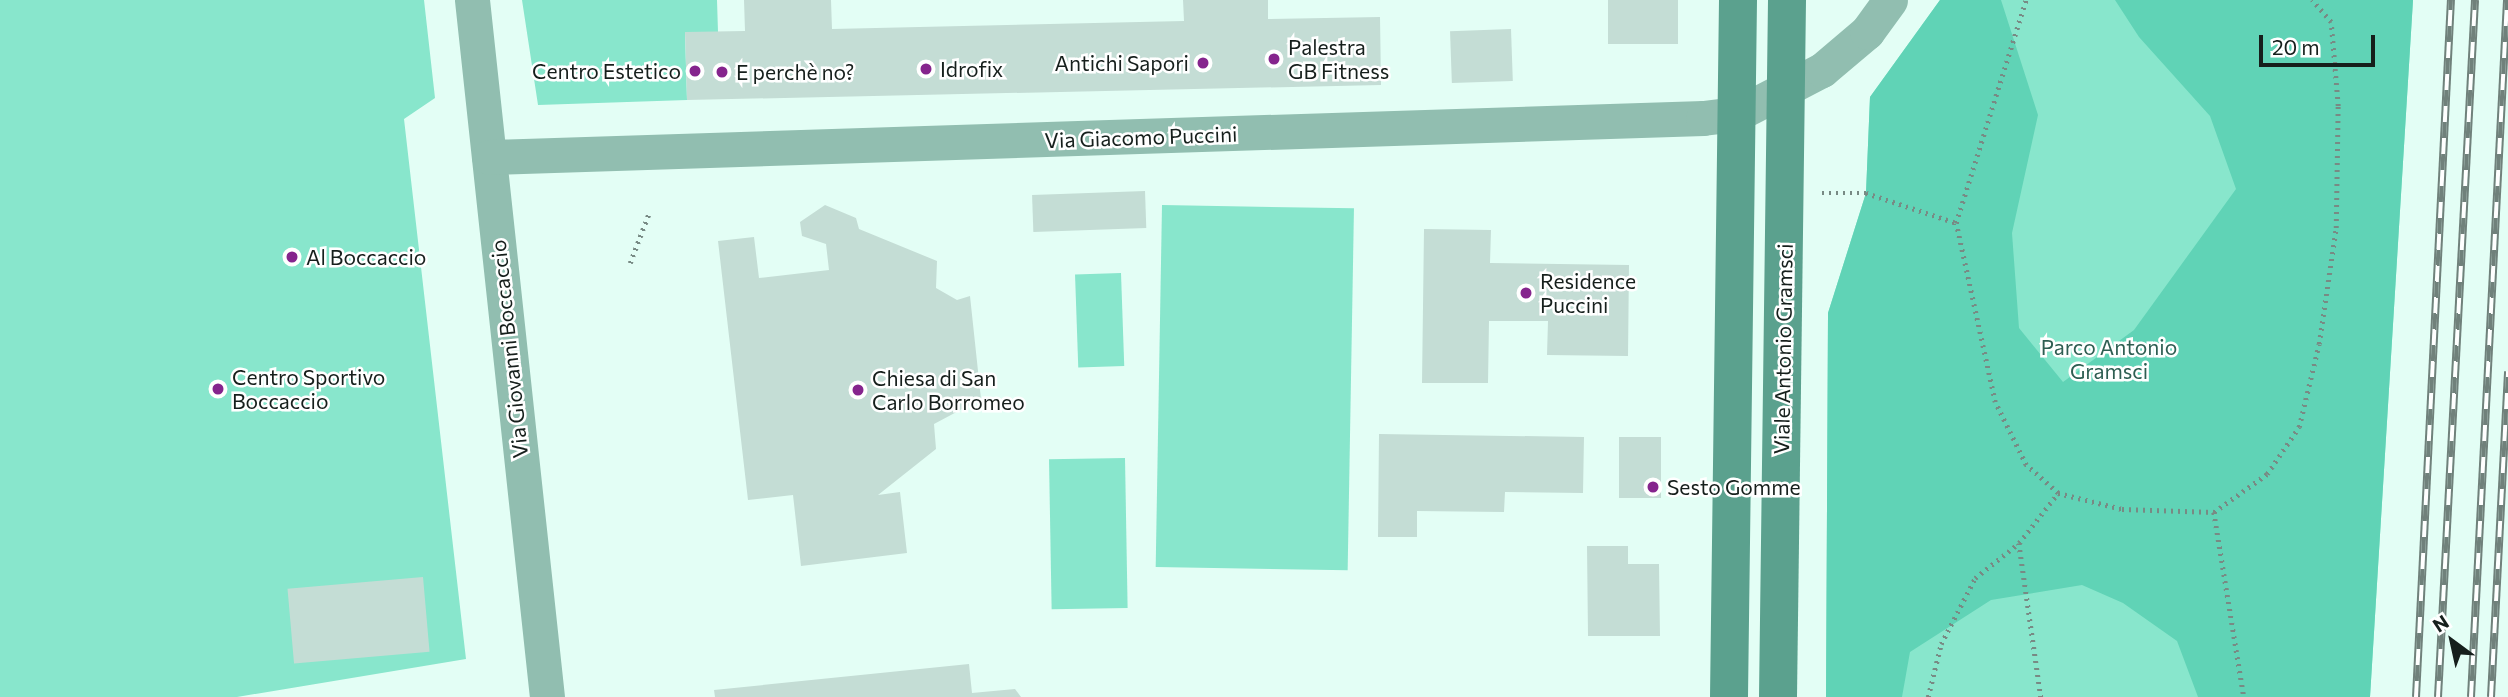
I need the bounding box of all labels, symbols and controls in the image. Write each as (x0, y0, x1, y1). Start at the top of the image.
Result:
scale bar (2263, 21, 2378, 65)
place label: Palestra GB Fitness (1288, 34, 1389, 84)
text: 20 m (2272, 34, 2320, 59)
place label: Antichi Sapori (1055, 50, 1189, 76)
marker: Palestra GB Fitness (1266, 51, 1282, 67)
marker: Antichi Sapori (1195, 55, 1211, 71)
place label: Idrofix (940, 56, 1003, 82)
place label: Centro Estetico (532, 58, 681, 84)
place label: E perchè no? (736, 59, 854, 85)
marker: Idrofix (918, 61, 934, 77)
marker: Centro Estetico (687, 63, 703, 79)
marker: E perchè no? (714, 64, 730, 80)
street label: Via Giacomo Puccini (1044, 121, 1238, 153)
street label: Via Giovanni Boccaccio (485, 239, 533, 459)
street label: Viale Antonio Gramsci (1769, 243, 1797, 455)
place label: Al Boccaccio (306, 244, 426, 270)
marker: Al Boccaccio (284, 249, 300, 265)
place label: Residence Puccini (1540, 268, 1636, 318)
marker: Residence Puccini (1518, 285, 1534, 301)
park label: Parco Antonio Gramsci (2041, 334, 2177, 384)
place label: Centro Sportivo Boccaccio (232, 364, 385, 414)
place label: Chiesa di San Carlo Borromeo (872, 365, 1025, 415)
marker: Centro Sportivo Boccaccio (210, 381, 226, 397)
marker: Chiesa di San Carlo Borromeo (850, 382, 866, 398)
place label: Sesto Gomme (1667, 474, 1801, 500)
marker: Sesto Gomme (1645, 479, 1661, 495)
north arrow (2417, 606, 2487, 676)
text: N (2428, 609, 2453, 637)

